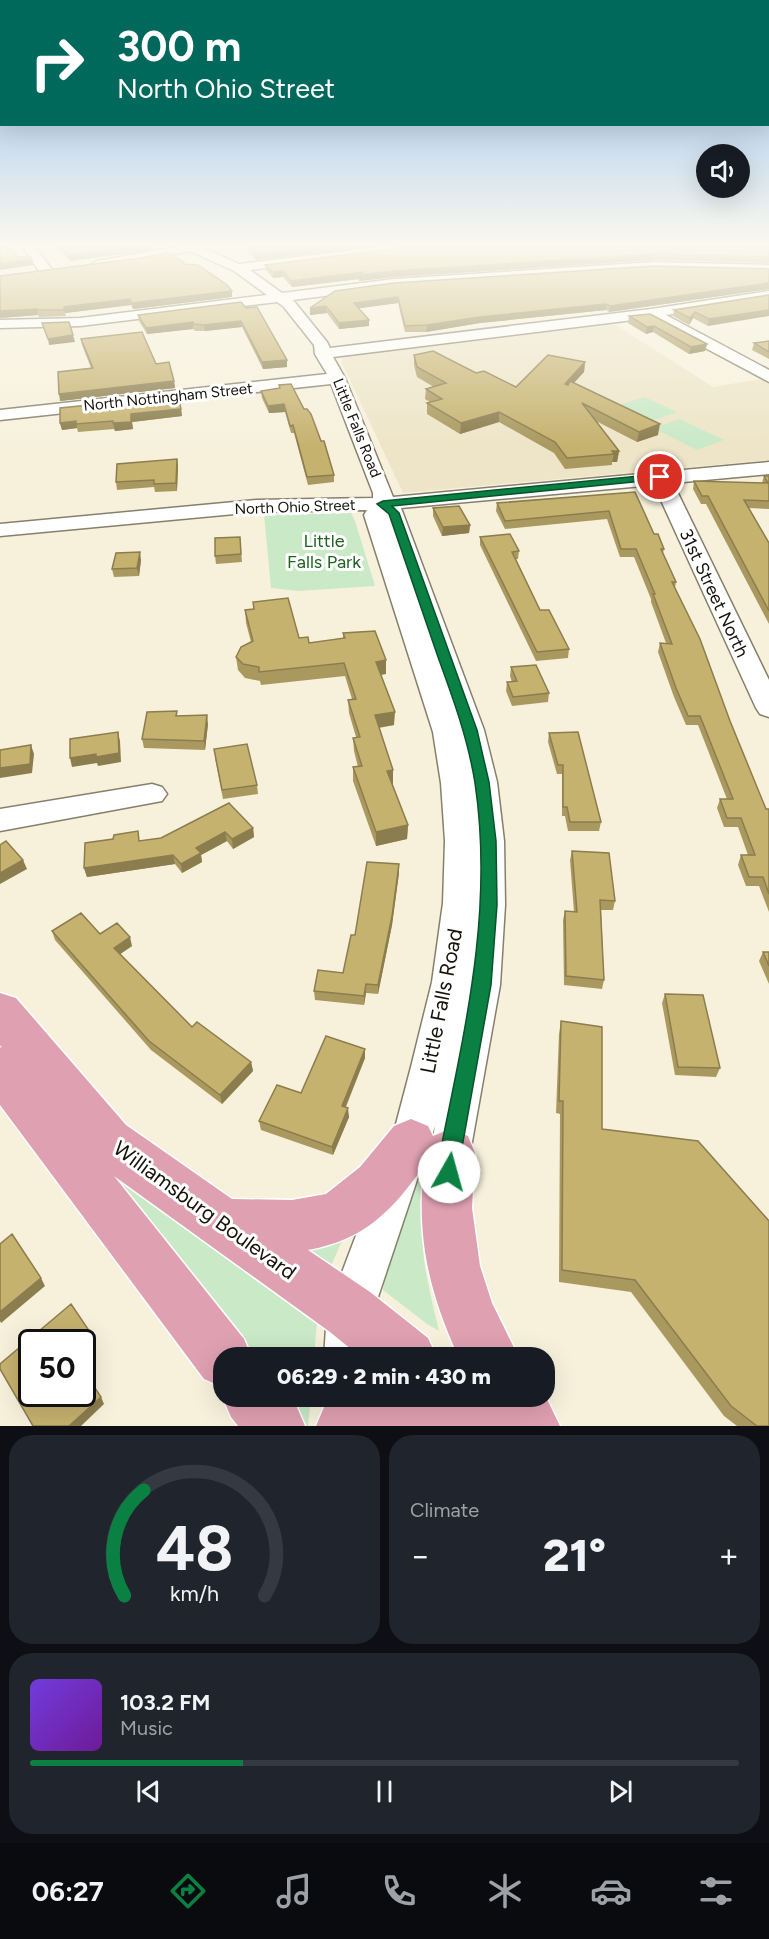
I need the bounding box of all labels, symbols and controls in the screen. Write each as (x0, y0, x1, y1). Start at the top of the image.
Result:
text: 300 m (117, 21, 241, 72)
icon: right (18, 24, 96, 102)
text: North Ohio Street (117, 72, 335, 105)
map controls (696, 144, 750, 198)
button: sound (696, 144, 750, 198)
street label: Little Falls Road (329, 376, 385, 480)
street label: North Nottingham Street (83, 379, 254, 415)
pin (634, 451, 685, 502)
icon: arrive (643, 460, 676, 493)
street label: North Ohio Street (234, 496, 356, 518)
street label: 31st Street North (675, 525, 753, 661)
park label: Little Falls Park (287, 530, 361, 573)
street label: Little Falls Road (415, 926, 467, 1076)
street label: Williamsburg Boulevard (109, 1135, 301, 1285)
position arrow (417, 1140, 481, 1204)
speed limit sign: 50 (18, 1329, 96, 1407)
text: 06:29 · 2 min · 430 m (277, 1363, 491, 1390)
text: Climate (410, 1498, 479, 1522)
text: 48 (156, 1511, 233, 1586)
text: 21° (543, 1528, 606, 1582)
text: − (410, 1536, 431, 1575)
text: + (718, 1536, 739, 1575)
text: km/h (170, 1582, 219, 1607)
text: 103.2 FM (120, 1689, 210, 1716)
text: Music (120, 1716, 173, 1740)
icon: previous (132, 1775, 165, 1808)
icon: pause (368, 1775, 401, 1808)
icon: next (604, 1775, 637, 1808)
icon: directions (167, 1870, 209, 1912)
icon: music (273, 1870, 315, 1912)
icon: phone (378, 1870, 420, 1912)
icon: climate (484, 1870, 526, 1912)
icon: car (590, 1870, 632, 1912)
icon: filters (695, 1870, 737, 1912)
text: 06:27 (32, 1875, 104, 1908)

